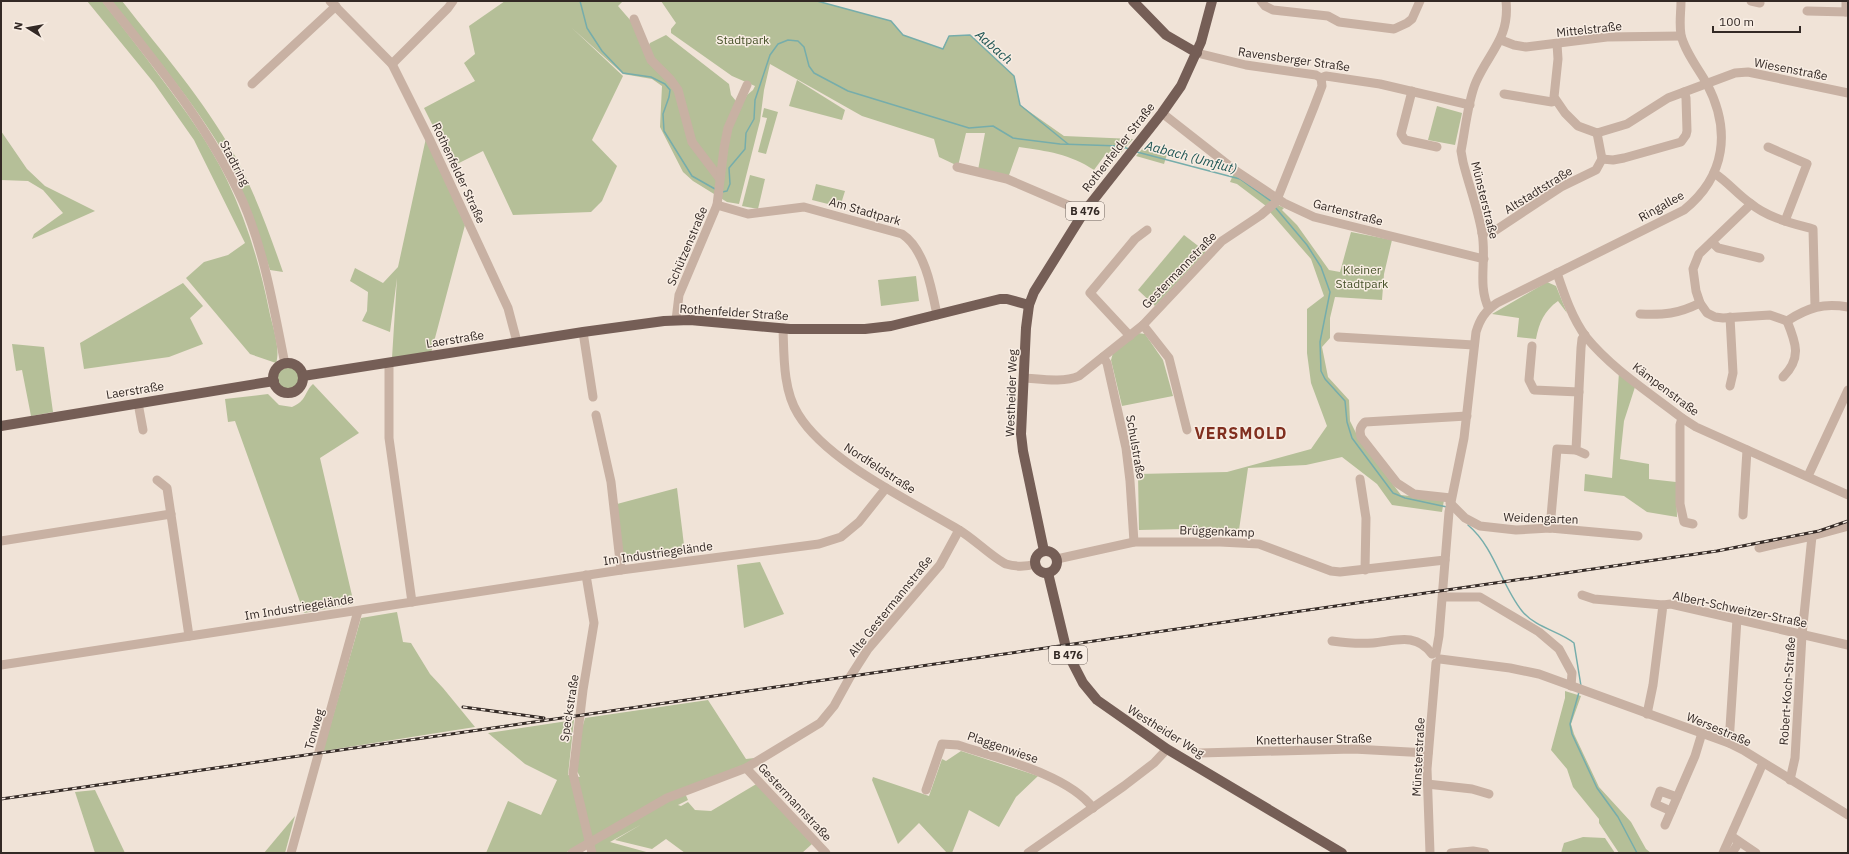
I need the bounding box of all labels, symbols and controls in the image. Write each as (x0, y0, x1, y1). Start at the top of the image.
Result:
north arrow (8, 8, 48, 48)
scale bar (1713, 8, 1800, 34)
text: 100 m (1719, 14, 1754, 29)
street label: Mittelstraße (1555, 18, 1623, 40)
text: N (11, 21, 26, 31)
water label: Aabach (971, 25, 1016, 68)
park label: Stadtpark (717, 32, 770, 47)
street label: Ravensberger Straße (1237, 44, 1351, 74)
street label: Wiesenstraße (1753, 55, 1829, 84)
street label: Rothenfelder Straße (1078, 99, 1158, 195)
street label: Rothenfelder Straße (429, 120, 489, 226)
water label: Aabach (Umflut) (1142, 136, 1239, 177)
street label: Stadtring (217, 138, 254, 189)
street label: Münsterstraße (1468, 160, 1502, 241)
street label: Altstadtstraße (1501, 163, 1575, 217)
street label: Ringallee (1636, 187, 1687, 225)
street label: Am Stadtpark (827, 194, 903, 229)
street label: Gartenstraße (1311, 195, 1385, 229)
road number: B 476 (1066, 202, 1104, 220)
street label: Schützenstraße (664, 204, 711, 288)
street label: Gestermannstraße (1138, 228, 1220, 312)
park label: Kleiner Stadtpark (1336, 262, 1389, 291)
street label: Rothenfelder Straße (679, 301, 789, 323)
street label: Laerstraße (425, 327, 485, 351)
street label: Westheider Weg (1002, 348, 1020, 437)
street label: Kämpenstraße (1630, 359, 1703, 419)
street label: Laerstraße (105, 378, 165, 402)
street label: Schulstraße (1123, 414, 1149, 481)
district label: VERSMOLD (1194, 423, 1288, 443)
street label: Nordfeldstraße (841, 439, 919, 497)
street label: Weidengarten (1503, 509, 1579, 527)
street label: Brüggenkamp (1179, 522, 1255, 540)
street label: Im Industriegelände (602, 538, 714, 568)
street label: Alte Gestermannstraße (845, 552, 936, 660)
street label: Albert-Schweitzer-Straße (1671, 587, 1809, 631)
street label: Im Industriegelände (243, 591, 355, 623)
street label: Robert-Koch-Straße (1776, 636, 1798, 746)
road number: B 476 (1049, 646, 1087, 664)
street label: Speckstraße (556, 673, 582, 743)
street label: Westheider Weg (1125, 701, 1208, 761)
street label: Tonweg (301, 706, 327, 751)
street label: Wersestraße (1684, 709, 1754, 750)
street label: Münsterstraße (1408, 717, 1428, 797)
street label: Plaggenwiese (966, 728, 1041, 766)
street label: Knetterhauser Straße (1256, 730, 1373, 748)
street label: Gestermannstraße (755, 760, 835, 844)

